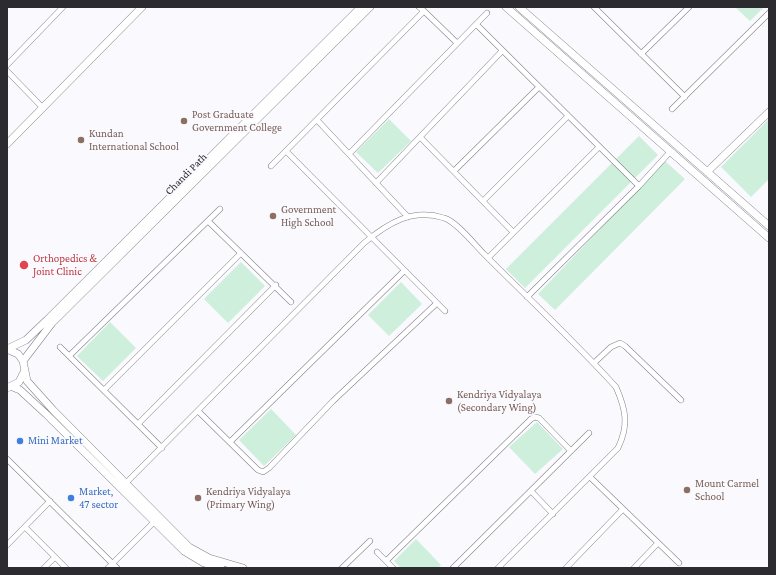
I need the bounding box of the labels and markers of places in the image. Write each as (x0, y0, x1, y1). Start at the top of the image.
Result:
place label: Post Graduate Government College (192, 108, 282, 134)
marker: Post Graduate Government College (179, 116, 189, 126)
place label: Kundan International School (89, 127, 179, 153)
marker: Kundan International School (76, 135, 86, 145)
place label: Government High School (281, 203, 336, 229)
marker: Government High School (268, 211, 278, 221)
place label: Orthopedics & Joint Clinic (33, 252, 97, 278)
marker: Orthopedics & Joint Clinic (18, 259, 30, 271)
place label: Kendriya Vidyalaya (Secondary Wing) (457, 388, 542, 414)
marker: Kendriya Vidyalaya (Secondary Wing) (444, 396, 454, 406)
place label: Mini Market (28, 434, 83, 448)
marker: Mini Market (15, 436, 25, 446)
place label: Mount Carmel School (695, 477, 759, 503)
place label: Market, 47 sector (79, 485, 118, 511)
place label: Kendriya Vidyalaya (Primary Wing) (206, 485, 291, 511)
marker: Mount Carmel School (682, 485, 692, 495)
marker: Market, 47 sector (66, 493, 76, 503)
marker: Kendriya Vidyalaya (Primary Wing) (193, 493, 203, 503)

